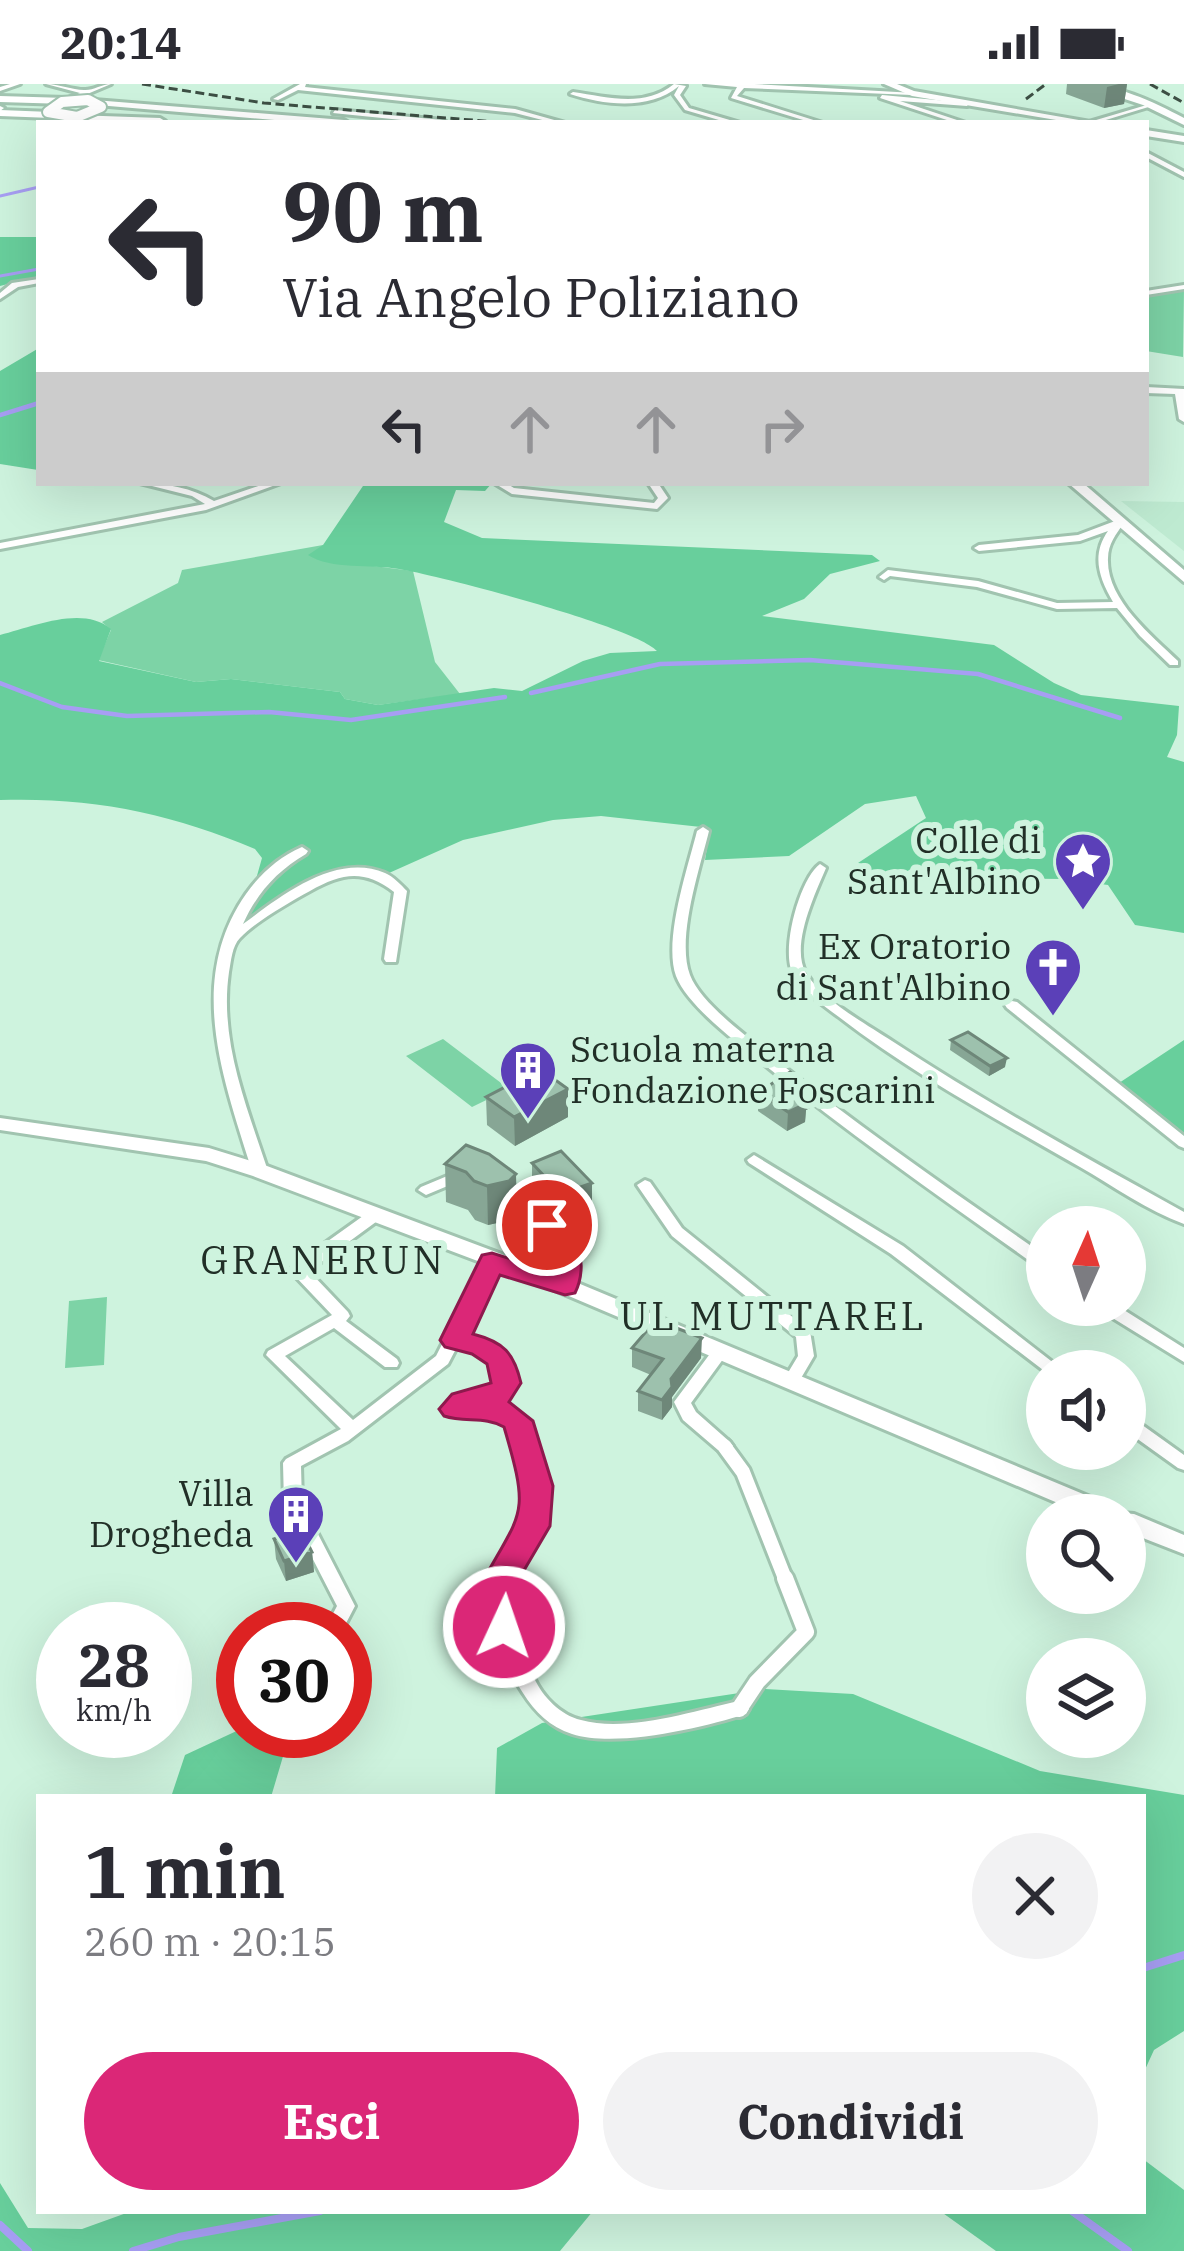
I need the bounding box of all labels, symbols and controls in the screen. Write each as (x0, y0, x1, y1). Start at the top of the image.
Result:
text: 20:14 (60, 13, 182, 71)
text: 90 m (282, 156, 484, 265)
icon: left (84, 168, 240, 324)
text: Via Angelo Poliziano (282, 262, 800, 332)
icon: left (371, 396, 437, 462)
icon: ahead (497, 396, 563, 462)
icon: ahead (623, 396, 689, 462)
icon: right (749, 396, 815, 462)
place label: Colle di Sant'Albino (847, 816, 1041, 904)
place icon: Colle di Sant'Albino (1052, 830, 1114, 912)
place label: Ex Oratorio di Sant'Albino (775, 922, 1011, 1010)
church icon: Ex Oratorio di Sant'Albino (1022, 936, 1084, 1018)
place label: Scuola materna Fondazione Foscarini (570, 1025, 935, 1113)
building icon: Scuola materna Fondazione Foscarini (497, 1039, 559, 1121)
pin (496, 1174, 598, 1276)
icon: arrive (514, 1192, 580, 1258)
north arrow (1026, 1206, 1146, 1326)
map controls (1026, 1206, 1146, 1758)
district label: GRANERUN (200, 1234, 446, 1285)
district label: UL MUTTAREL (619, 1290, 927, 1341)
button: sound (1026, 1350, 1146, 1470)
place label: Villa Drogheda (89, 1469, 254, 1557)
building icon: Villa Drogheda (265, 1483, 327, 1565)
button: search (1026, 1494, 1146, 1614)
position arrow (441, 1564, 567, 1690)
speed limit sign: 30 (216, 1602, 372, 1758)
text: 28 (78, 1625, 150, 1704)
button: layers (1026, 1638, 1146, 1758)
text: km/h (76, 1690, 152, 1729)
text: 1 min (84, 1824, 286, 1918)
button: close (972, 1833, 1098, 1959)
text: 260 m · 20:15 (84, 1916, 336, 1967)
button: Esci (84, 2052, 579, 2190)
button: Condividi (603, 2052, 1098, 2190)

